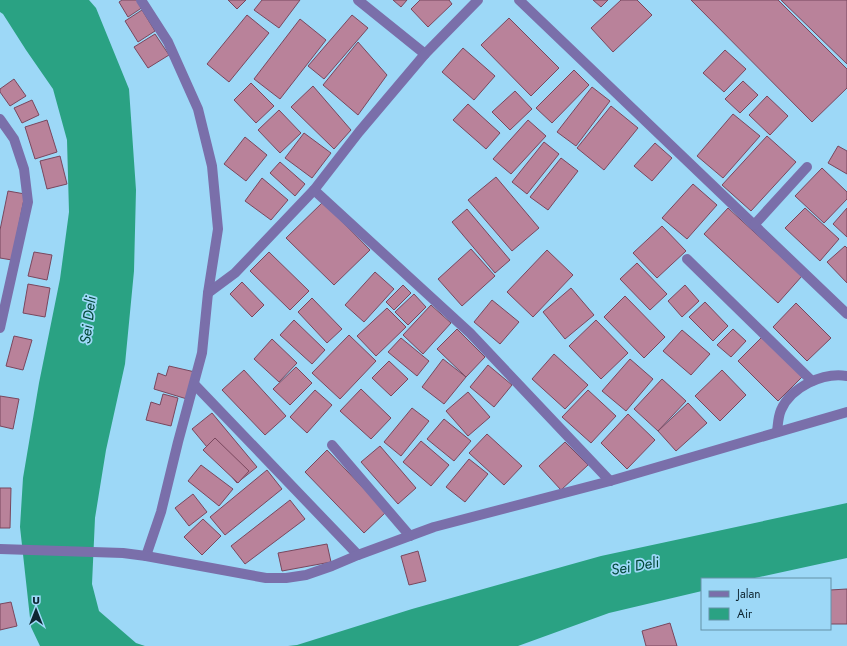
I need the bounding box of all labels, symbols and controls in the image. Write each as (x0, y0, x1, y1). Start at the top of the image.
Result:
water label: Sei Deli (74, 294, 102, 345)
water label: Sei Deli (609, 551, 661, 581)
legend (701, 578, 831, 630)
text: Jalan (735, 585, 760, 603)
north arrow (16, 590, 56, 630)
text: U (32, 592, 40, 608)
text: Air (737, 605, 753, 623)

